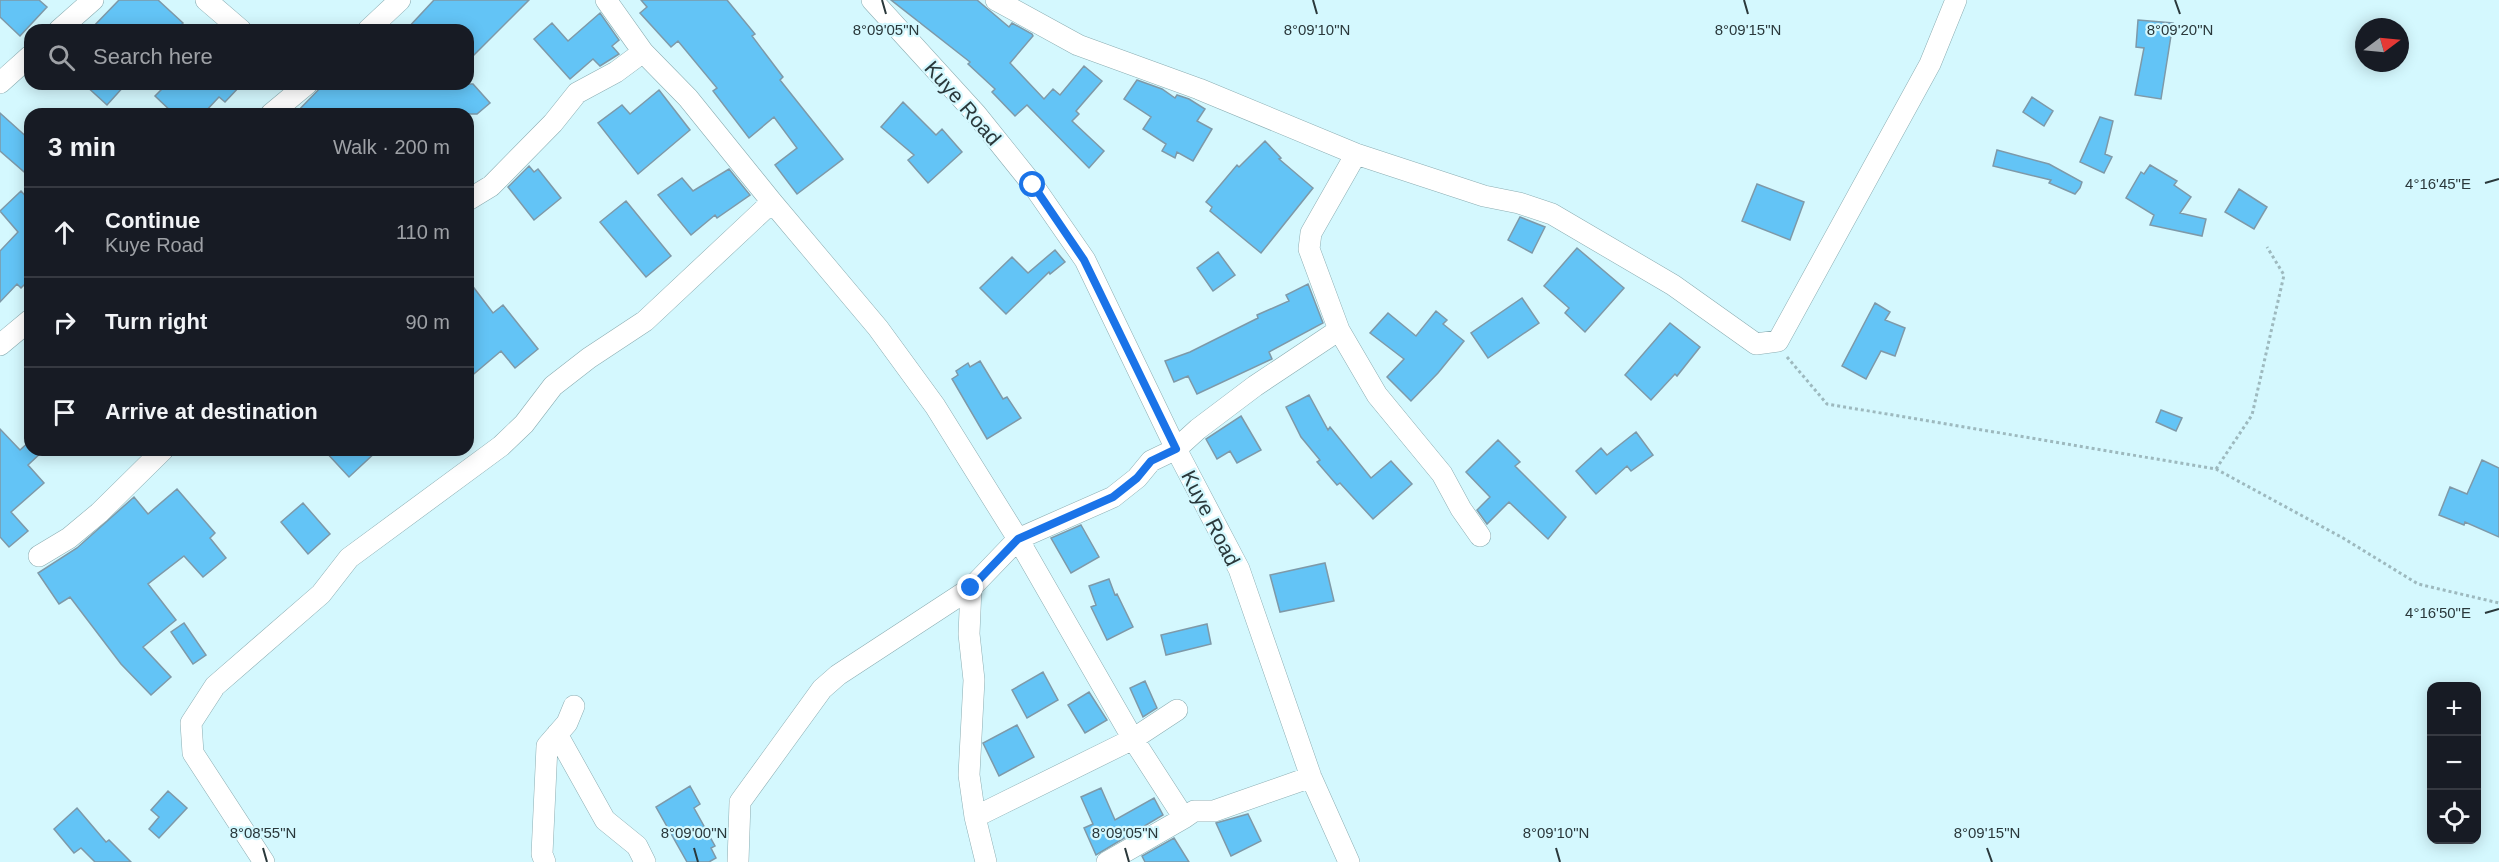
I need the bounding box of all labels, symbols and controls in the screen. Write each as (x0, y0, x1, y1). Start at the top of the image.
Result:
north arrow (2355, 18, 2409, 72)
text: 8°09'05"N (853, 21, 919, 38)
text: 8°09'10"N (1284, 21, 1350, 38)
text: 8°09'15"N (1715, 21, 1781, 38)
text: 8°09'20"N (2147, 21, 2213, 38)
search box (24, 24, 474, 90)
icon: search (45, 41, 78, 74)
text: Search here (93, 44, 213, 69)
street label: Kuye Road (920, 56, 1006, 150)
text: 3 min (48, 132, 116, 162)
text: Walk · 200 m (333, 136, 450, 158)
route start (1019, 171, 1045, 197)
text: 4°16'45"E (2405, 175, 2471, 192)
text: Continue (105, 208, 200, 233)
icon: ahead (48, 216, 81, 249)
text: 110 m (396, 221, 450, 243)
text: Kuye Road (105, 234, 204, 256)
icon: right (48, 306, 81, 339)
text: Turn right (105, 309, 207, 334)
text: 90 m (406, 311, 450, 333)
icon: arrive (48, 396, 81, 429)
text: Arrive at destination (105, 399, 318, 424)
street label: Kuye Road (1177, 466, 1245, 570)
route end (957, 574, 983, 600)
text: 4°16'50"E (2405, 604, 2471, 621)
map controls (2427, 682, 2481, 844)
button: + (2427, 682, 2481, 736)
button: − (2427, 736, 2481, 790)
button: locate (2427, 790, 2481, 844)
text: 8°08'55"N (230, 824, 296, 841)
text: 8°09'00"N (661, 824, 727, 841)
text: 8°09'05"N (1092, 824, 1158, 841)
text: 8°09'10"N (1523, 824, 1589, 841)
text: 8°09'15"N (1954, 824, 2020, 841)

